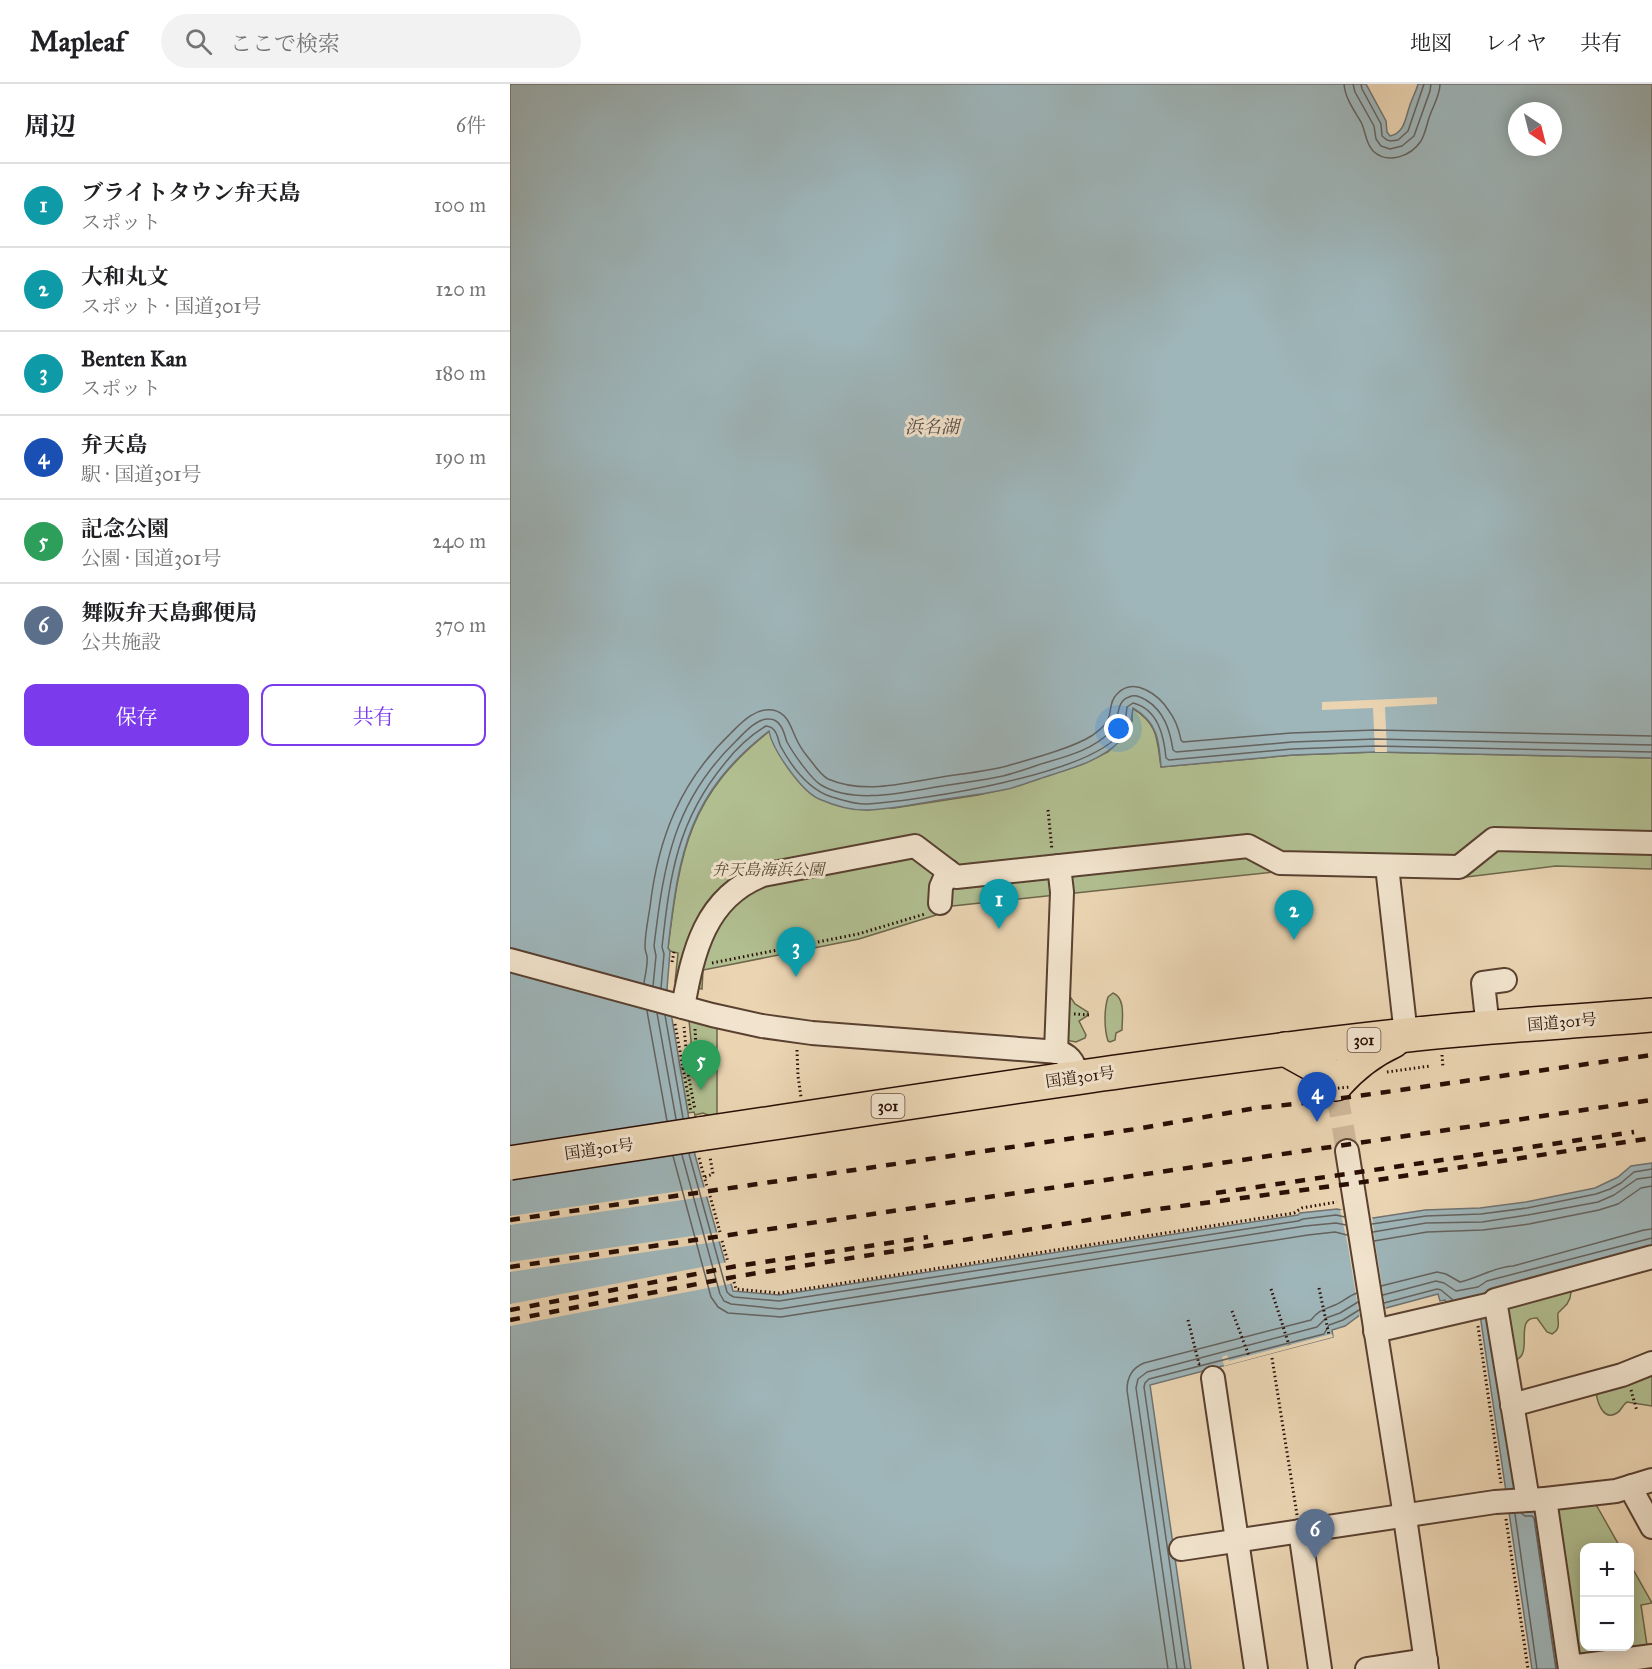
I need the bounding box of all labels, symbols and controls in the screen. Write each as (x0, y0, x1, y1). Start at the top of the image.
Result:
search box (161, 14, 581, 68)
text: Mapleaf (30, 24, 125, 59)
icon: search (182, 25, 215, 58)
text: ここで検索 (230, 30, 340, 57)
text: 地図 (1410, 30, 1452, 56)
text: レイヤ (1485, 30, 1547, 56)
text: 共有 (1580, 30, 1622, 56)
north arrow (1508, 102, 1562, 156)
text: 周辺 (24, 110, 76, 142)
text: 6件 (456, 113, 486, 137)
text: ブライトタウン弁天島 (81, 179, 300, 206)
text: 1 (40, 193, 47, 217)
text: 100 m (434, 193, 486, 217)
text: スポット (81, 210, 161, 234)
text: 大和丸文 (81, 263, 169, 290)
text: 2 (39, 277, 48, 301)
text: 120 m (435, 277, 486, 301)
text: スポット · 国道301号 (81, 294, 261, 318)
text: Benten Kan (81, 345, 187, 372)
text: 3 (40, 361, 48, 385)
text: 180 m (435, 361, 486, 385)
text: スポット (81, 376, 161, 400)
water label: 浜名湖 (905, 416, 962, 438)
text: 弁天島 (81, 431, 147, 458)
text: 4 (38, 445, 49, 469)
text: 190 m (435, 445, 486, 469)
text: 駅 · 国道301号 (81, 462, 201, 486)
text: 記念公園 (81, 515, 169, 542)
text: 5 (39, 529, 48, 553)
text: 240 m (432, 529, 486, 553)
text: 公園 · 国道301号 (81, 546, 221, 570)
text: 舞阪弁天島郵便局 (81, 599, 257, 626)
text: 6 (38, 613, 49, 637)
text: 370 m (435, 613, 486, 637)
text: 公共施設 (81, 630, 161, 654)
button: 保存 (24, 684, 249, 746)
button: 共有 (261, 684, 486, 746)
your location (1104, 714, 1133, 743)
park label: 弁天島海浜公園 (712, 860, 827, 879)
pin: 1 (980, 880, 1018, 929)
pin: 2 (1274, 890, 1314, 940)
pin: 3 (776, 928, 816, 977)
street label: 国道301号 (1526, 1009, 1598, 1035)
road number: 301 (1348, 1028, 1380, 1052)
pin: 5 (682, 1040, 720, 1090)
street label: 国道301号 (1044, 1063, 1116, 1091)
pin: 4 (1298, 1072, 1336, 1122)
road number: 301 (872, 1094, 904, 1118)
street label: 国道301号 (563, 1135, 635, 1163)
pin: 6 (1296, 1510, 1334, 1559)
map controls (1580, 1543, 1634, 1651)
button: + (1580, 1543, 1634, 1597)
button: − (1580, 1597, 1634, 1651)

